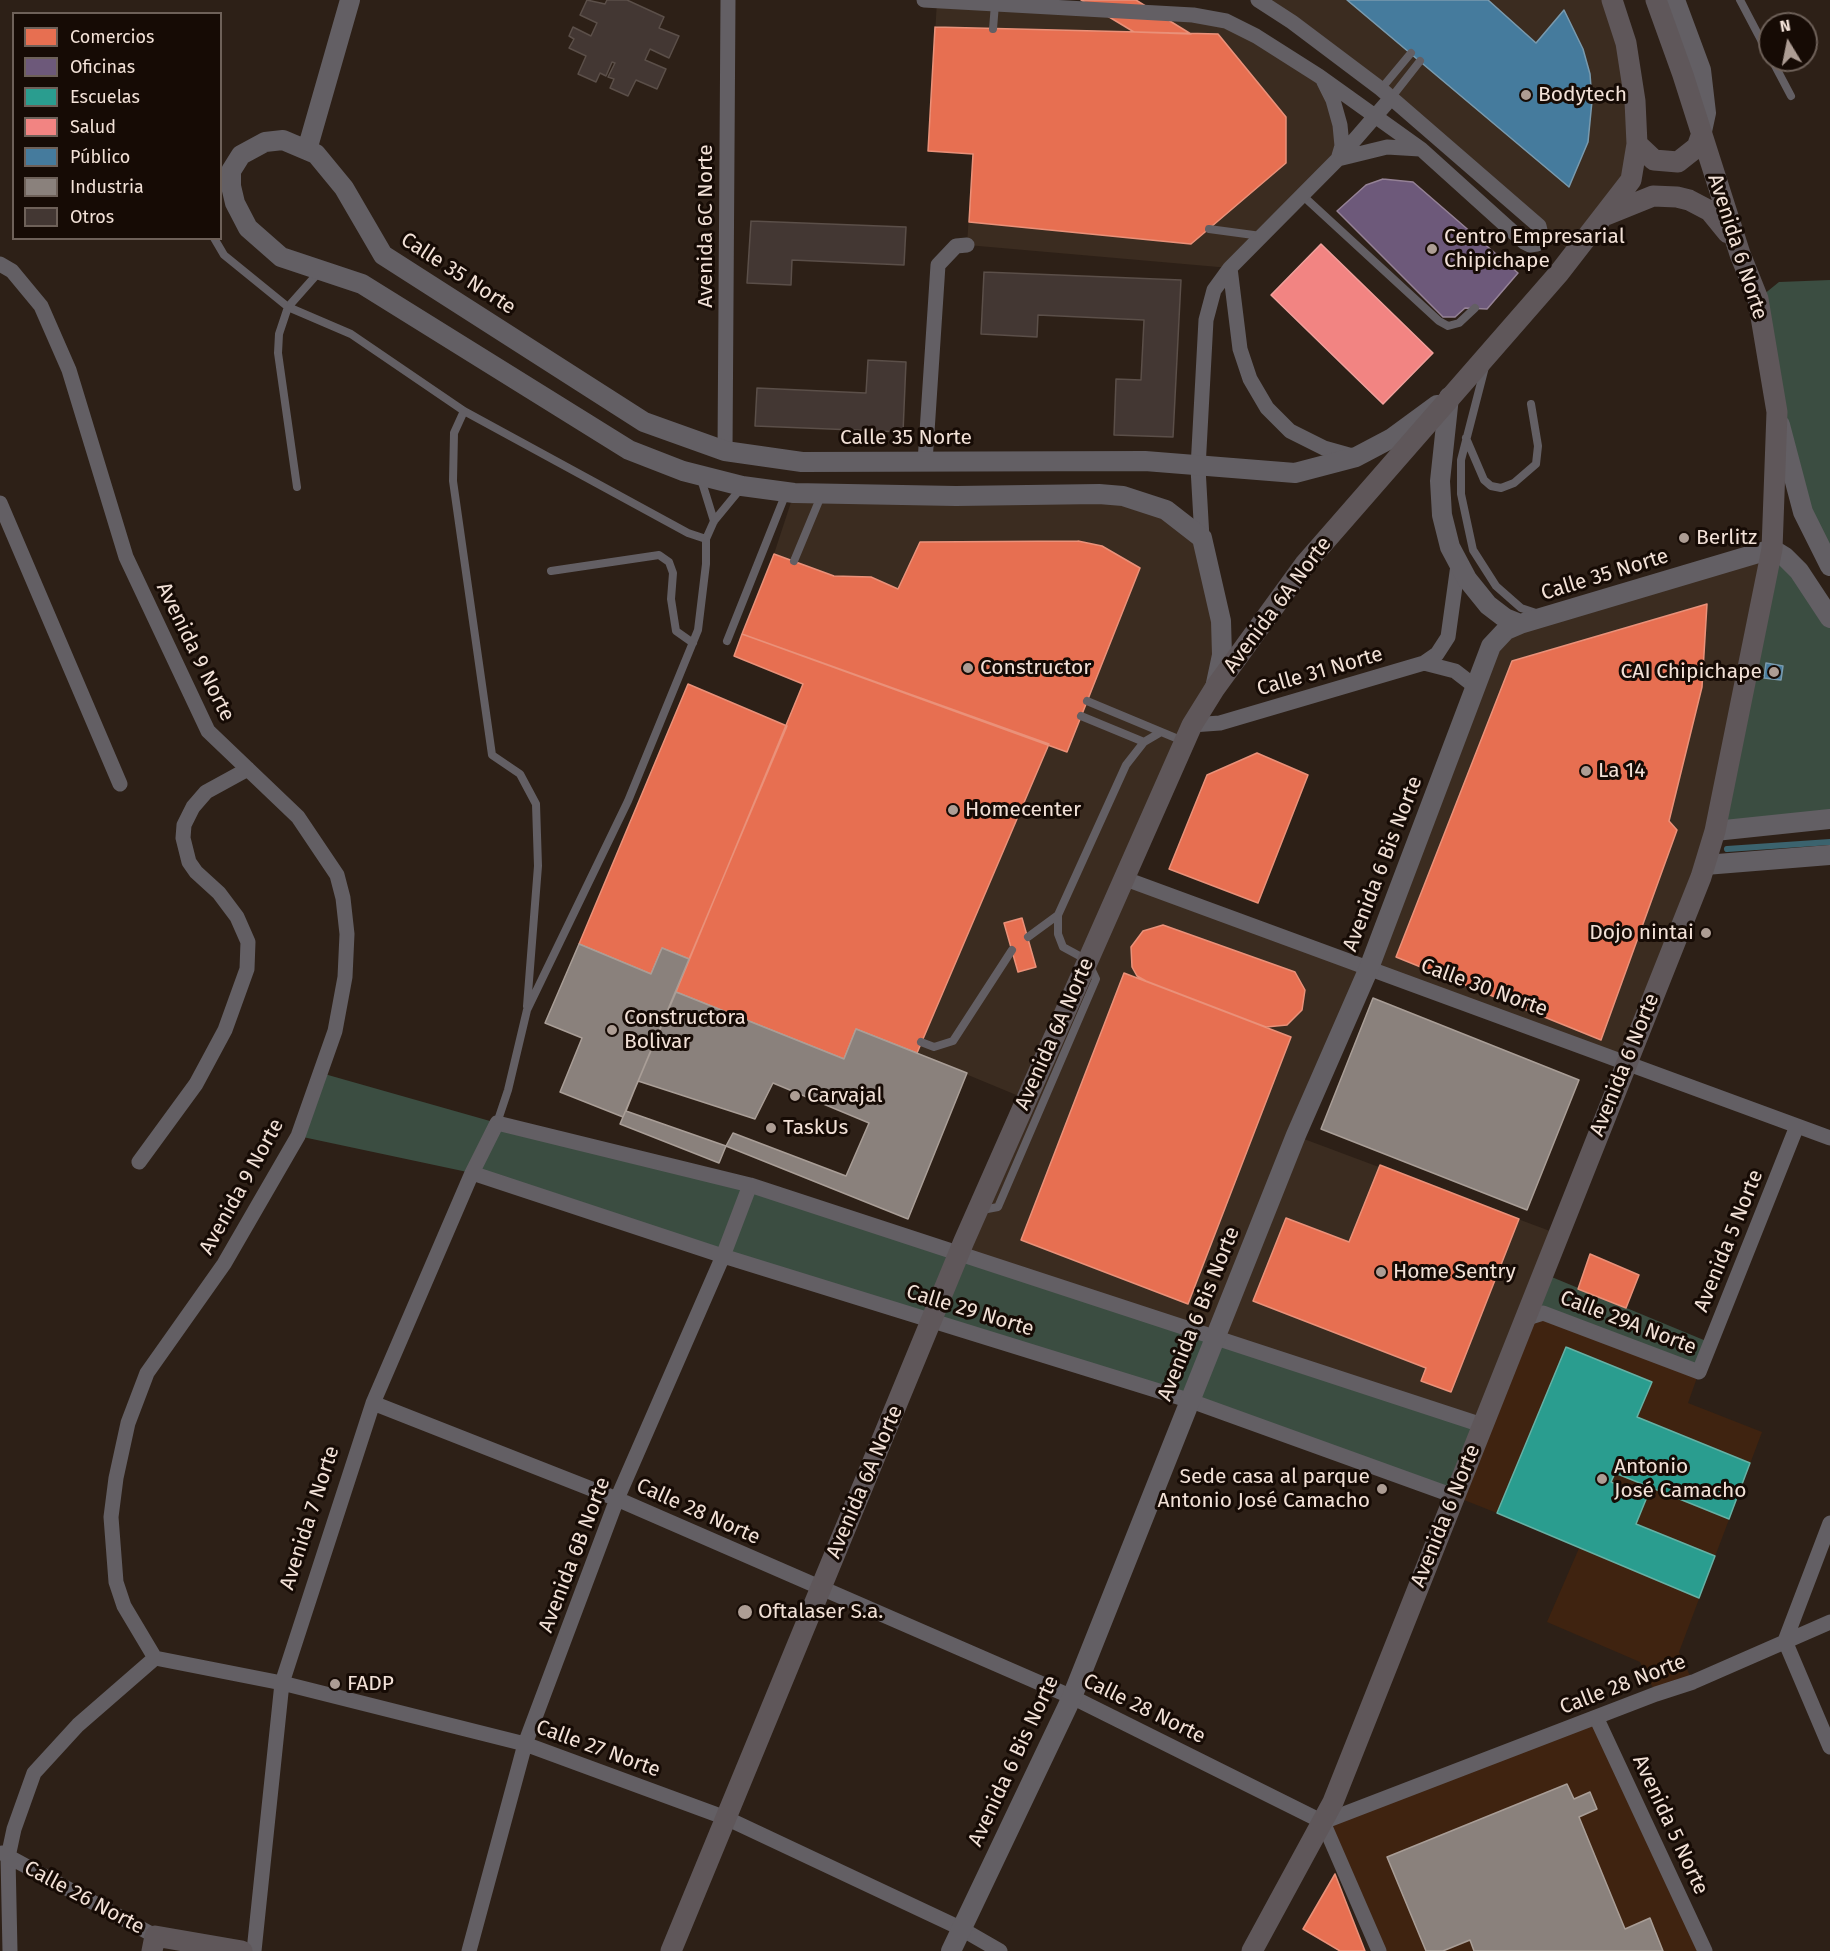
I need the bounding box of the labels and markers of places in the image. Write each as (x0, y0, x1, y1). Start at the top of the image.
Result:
place label: Bodytech (1538, 82, 1627, 108)
marker: Bodytech (1519, 88, 1533, 102)
place label: Centro Empresarial Chipichape (1444, 224, 1625, 274)
marker: Centro Empresarial Chipichape (1425, 242, 1439, 256)
place label: Berlitz (1696, 525, 1757, 551)
marker: Berlitz (1677, 531, 1691, 545)
place label: Constructor (980, 655, 1091, 681)
place label: CAI Chipichape (1621, 659, 1762, 685)
marker: Constructor (961, 661, 975, 675)
marker: CAI Chipichape (1767, 665, 1781, 679)
place label: La 14 (1598, 758, 1646, 784)
marker: La 14 (1579, 764, 1593, 778)
place label: Homecenter (965, 797, 1081, 823)
marker: Homecenter (946, 803, 960, 817)
place label: Dojo nintai (1589, 920, 1694, 946)
marker: Dojo nintai (1699, 926, 1713, 940)
place label: Constructora Bolivar (624, 1005, 746, 1055)
marker: Constructora Bolivar (605, 1023, 619, 1037)
place label: Carvajal (807, 1083, 883, 1109)
marker: Carvajal (788, 1089, 802, 1103)
place label: TaskUs (783, 1115, 848, 1141)
marker: TaskUs (764, 1121, 778, 1135)
place label: Home Sentry (1393, 1259, 1516, 1285)
marker: Home Sentry (1374, 1265, 1388, 1279)
place label: Antonio José Camacho (1614, 1454, 1746, 1504)
place label: Sede casa al parque Antonio José Camacho (1158, 1464, 1370, 1514)
marker: Antonio José Camacho (1595, 1472, 1609, 1486)
marker: Sede casa al parque Antonio José Camacho (1375, 1482, 1389, 1496)
place label: Oftalaser S.a. (758, 1599, 883, 1625)
marker: Oftalaser S.a. (736, 1603, 754, 1621)
place label: FADP (347, 1671, 394, 1697)
marker: FADP (328, 1677, 342, 1691)

